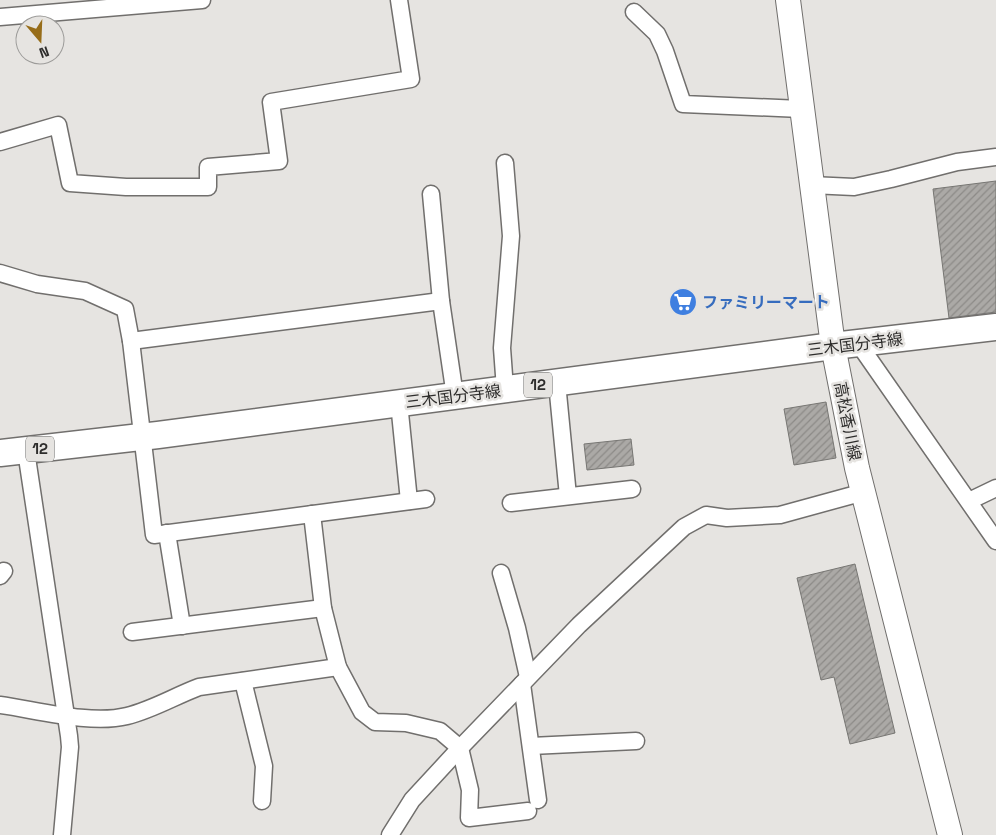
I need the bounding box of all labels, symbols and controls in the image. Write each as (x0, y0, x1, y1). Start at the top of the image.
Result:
north arrow (15, 15, 65, 65)
text: N (37, 42, 52, 62)
supermarket icon: ファミリーマート (668, 287, 698, 317)
place label: ファミリーマート (702, 292, 830, 313)
street label: 三木国分寺線 (806, 328, 904, 361)
road number: 12 (524, 372, 552, 398)
street label: 三木国分寺線 (404, 380, 502, 413)
street label: 高松香川線 (830, 380, 865, 462)
road number: 12 (26, 436, 54, 462)

